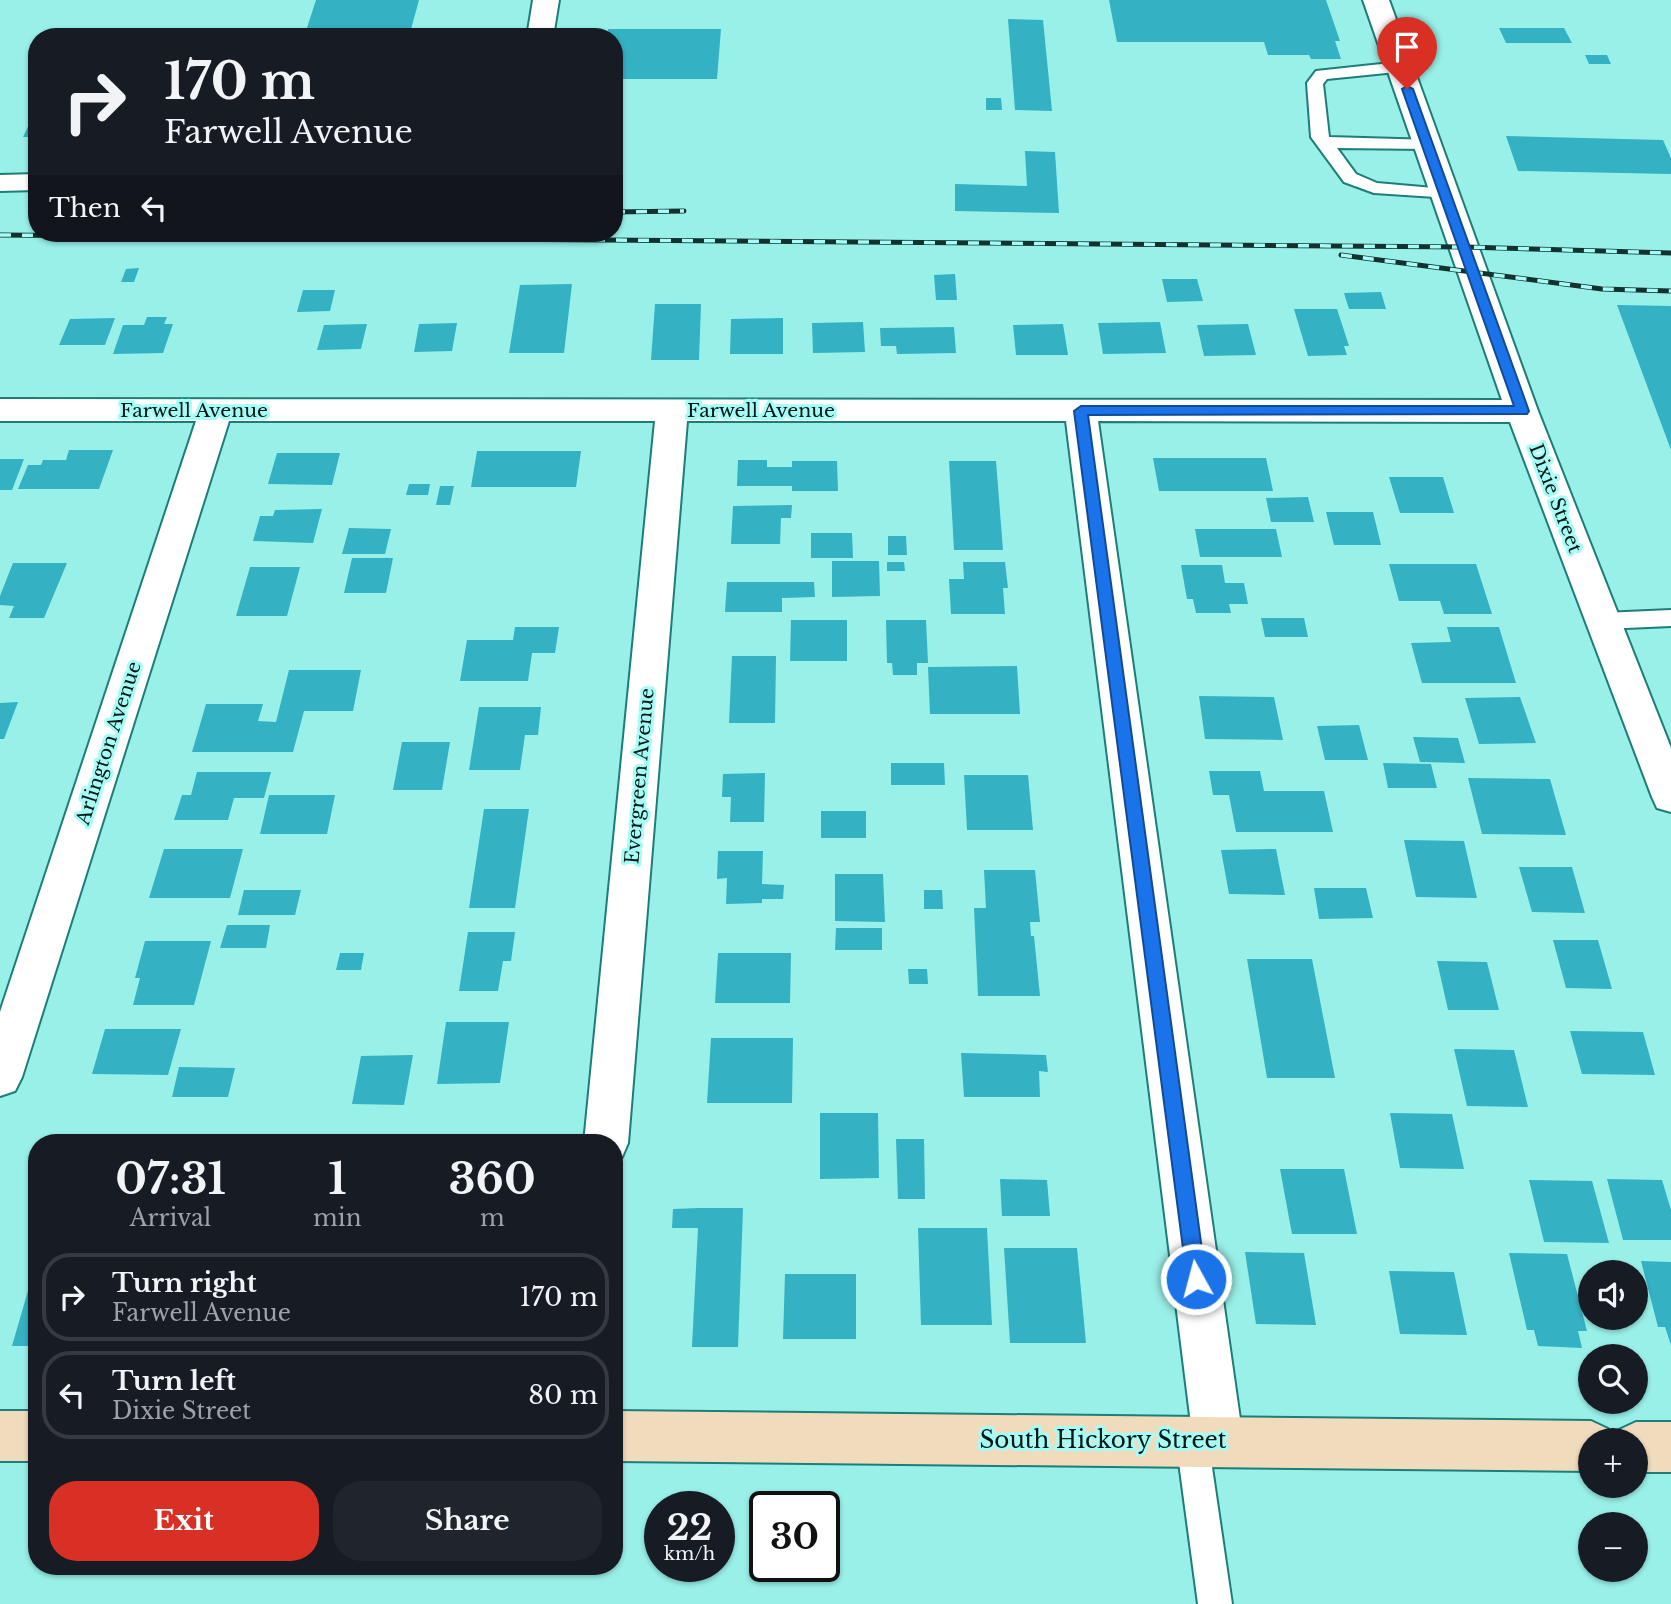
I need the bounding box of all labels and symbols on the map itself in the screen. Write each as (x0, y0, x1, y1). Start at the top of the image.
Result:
pin (1377, 17, 1437, 89)
street label: Farwell Avenue (120, 399, 268, 422)
street label: Farwell Avenue (687, 399, 835, 422)
street label: Dixie Street (1524, 440, 1587, 557)
street label: Arlington Avenue (71, 658, 146, 829)
street label: Evergreen Avenue (620, 687, 659, 865)
position arrow (1159, 1242, 1233, 1316)
street label: South Hickory Street (980, 1426, 1227, 1454)
speed limit sign: 30 (749, 1491, 840, 1582)

